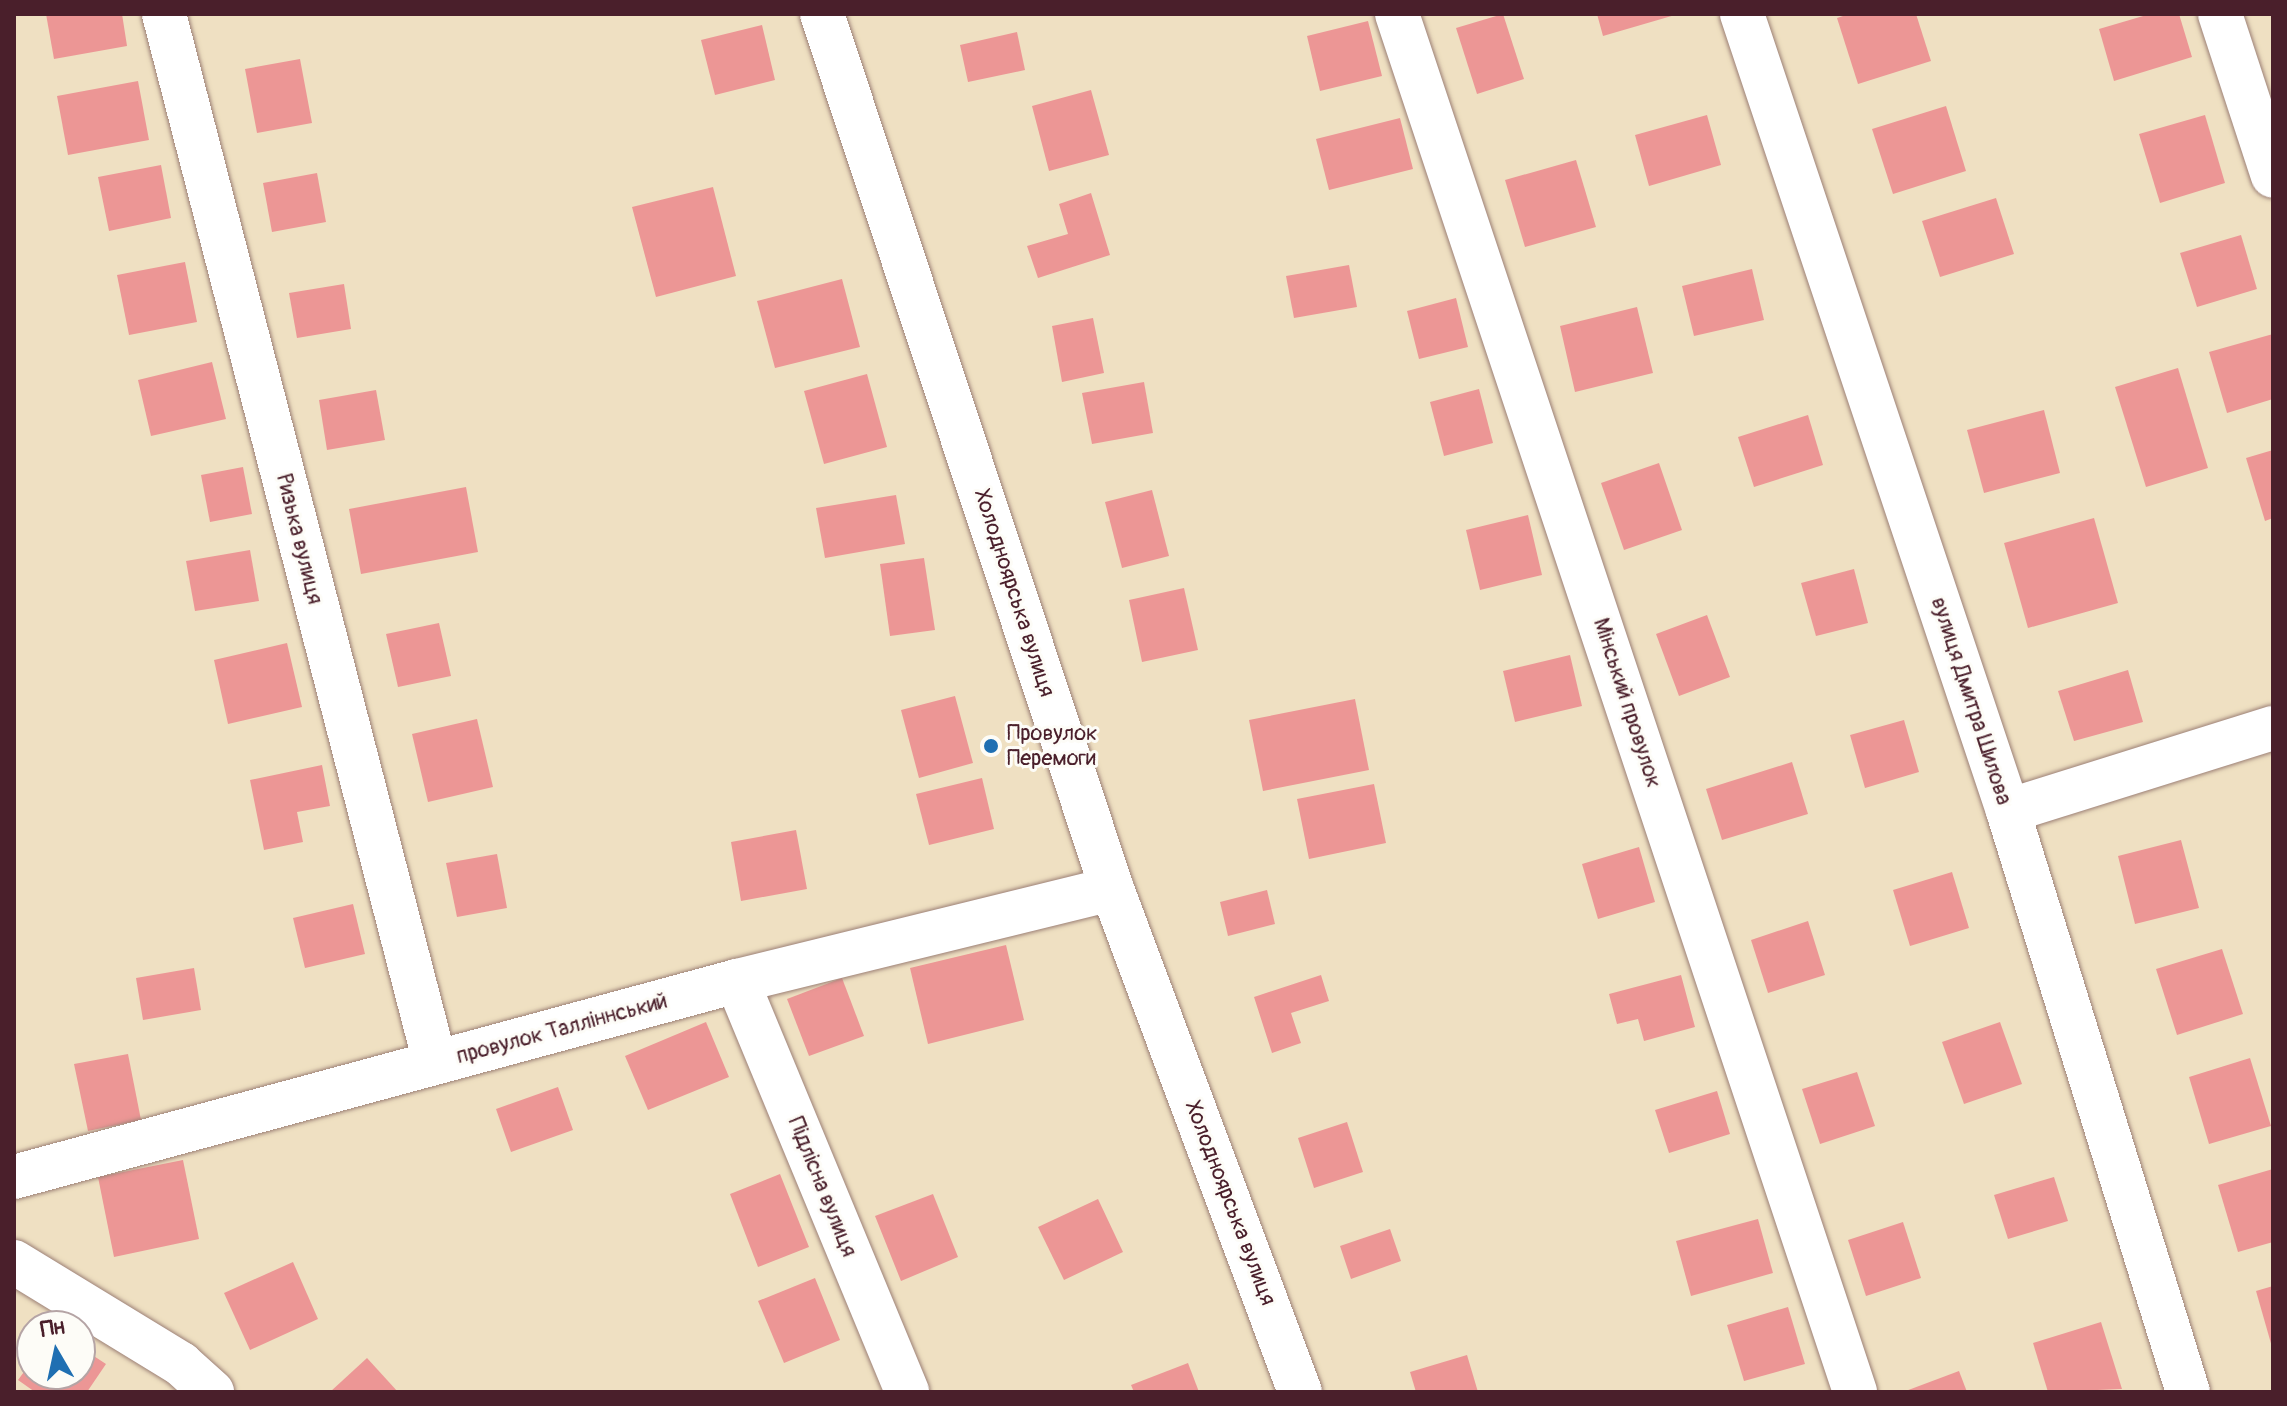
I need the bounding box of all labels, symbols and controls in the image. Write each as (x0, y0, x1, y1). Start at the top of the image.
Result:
street label: Ризька вулиця (270, 471, 328, 607)
street label: Холодноярська вулиця (968, 486, 1060, 700)
street label: вулиця Дмитра Шилова (1925, 594, 2017, 808)
street label: Мінський провулок (1587, 615, 1667, 791)
place label: Провулок Перемоги (1007, 720, 1097, 772)
marker: Провулок Перемоги (982, 737, 1000, 755)
street label: провулок Талліннський (454, 988, 670, 1070)
street label: Холодноярська вулиця (1179, 1097, 1281, 1309)
street label: Підлісна вулиця (782, 1113, 862, 1261)
north arrow (16, 1310, 96, 1390)
text: Пн (38, 1313, 67, 1344)

